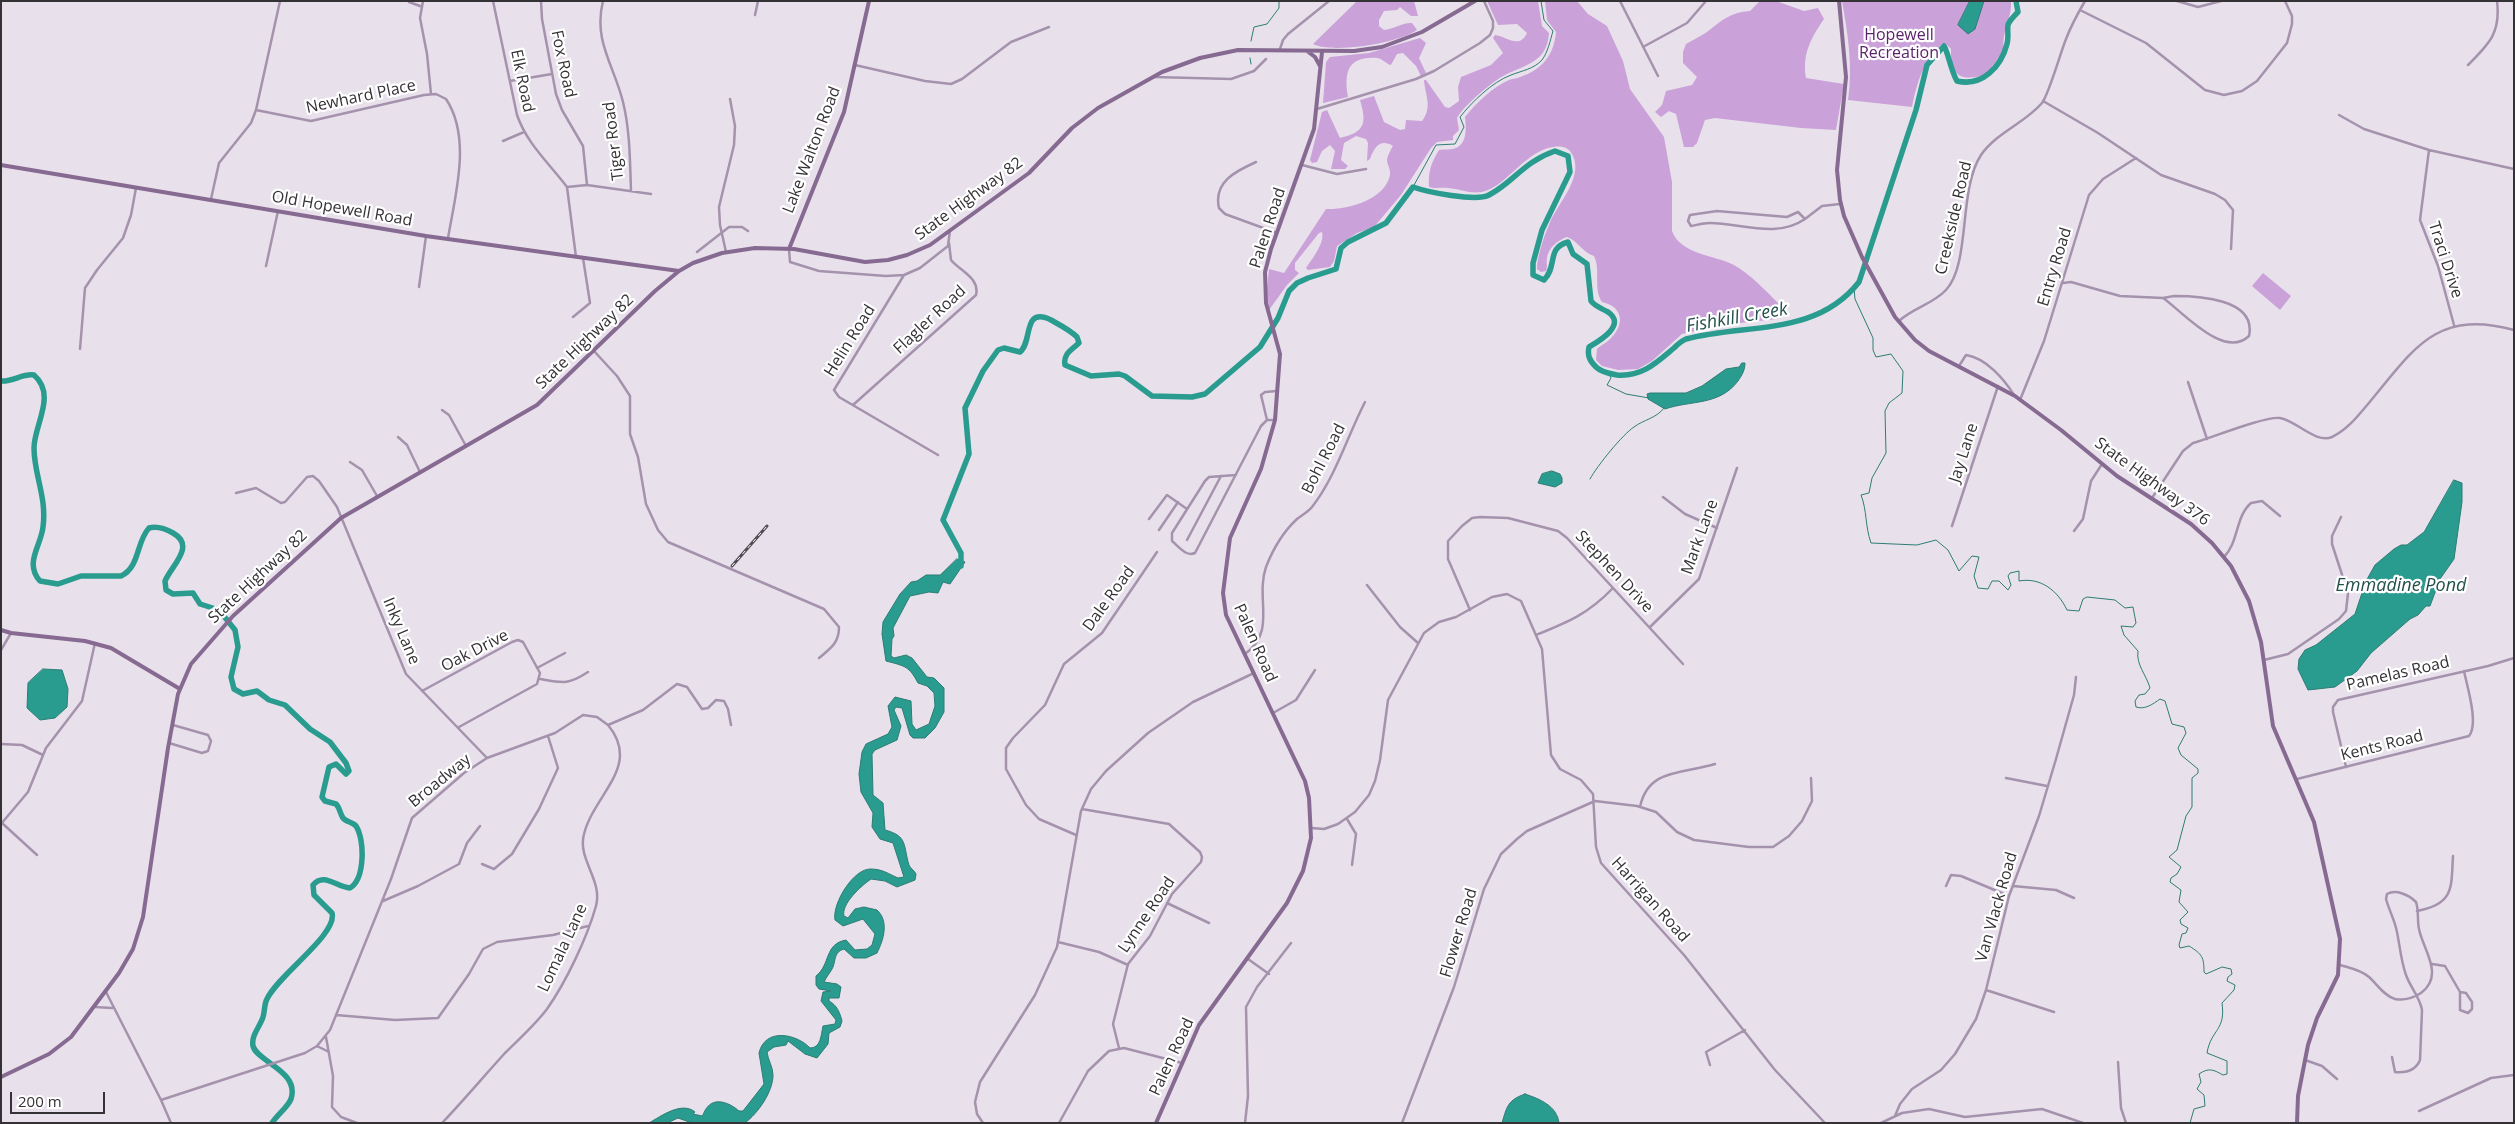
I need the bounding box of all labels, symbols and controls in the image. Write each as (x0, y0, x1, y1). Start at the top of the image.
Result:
park label: Hopewell Recreation (1859, 25, 1939, 63)
street label: Fox Road (546, 28, 580, 100)
street label: Elk Road (506, 48, 538, 114)
street label: Newhard Place (304, 76, 418, 118)
street label: Lake Walton Road (779, 84, 845, 216)
street label: Tiger Road (600, 100, 628, 182)
street label: State Highway 82 (911, 154, 1027, 244)
street label: Creekside Road (1932, 159, 1976, 277)
street label: Palen Road (1246, 185, 1290, 271)
street label: Old Hopewell Road (270, 187, 414, 231)
street label: Traci Drive (2424, 219, 2466, 301)
street label: Entry Road (2034, 225, 2076, 309)
street label: Flagler Road (890, 282, 970, 358)
street label: State Highway 82 (532, 291, 638, 393)
water label: Fishkill Creek (1685, 298, 1789, 338)
street label: Helin Road (820, 302, 880, 380)
street label: Bohl Road (1298, 421, 1350, 497)
street label: Jay Lane (1945, 421, 1983, 485)
street label: State Highway 376 (2091, 434, 2213, 530)
street label: Mark Lane (1678, 497, 1722, 577)
street label: State Highway 82 (205, 526, 311, 628)
street label: Stephen Drive (1571, 527, 1657, 617)
street label: Dale Road (1079, 563, 1139, 635)
water label: Emmadine Pond (2336, 575, 2466, 597)
street label: Inky Lane (378, 595, 424, 667)
street label: Palen Road (1229, 601, 1281, 685)
street label: Oak Drive (438, 626, 512, 676)
street label: Pamelas Road (2345, 653, 2451, 695)
street label: Kents Road (2339, 726, 2425, 766)
street label: Broadway (405, 750, 475, 812)
street label: Van Vlack Road (1972, 850, 2022, 964)
street label: Harrigan Road (1607, 854, 1693, 946)
street label: Lynne Road (1115, 873, 1179, 957)
street label: Flower Road (1436, 886, 1482, 980)
street label: Lomala Lane (534, 901, 592, 995)
street label: Palen Road (1146, 1015, 1198, 1099)
scale bar (12, 1082, 108, 1114)
text: 200 m (18, 1091, 62, 1111)

